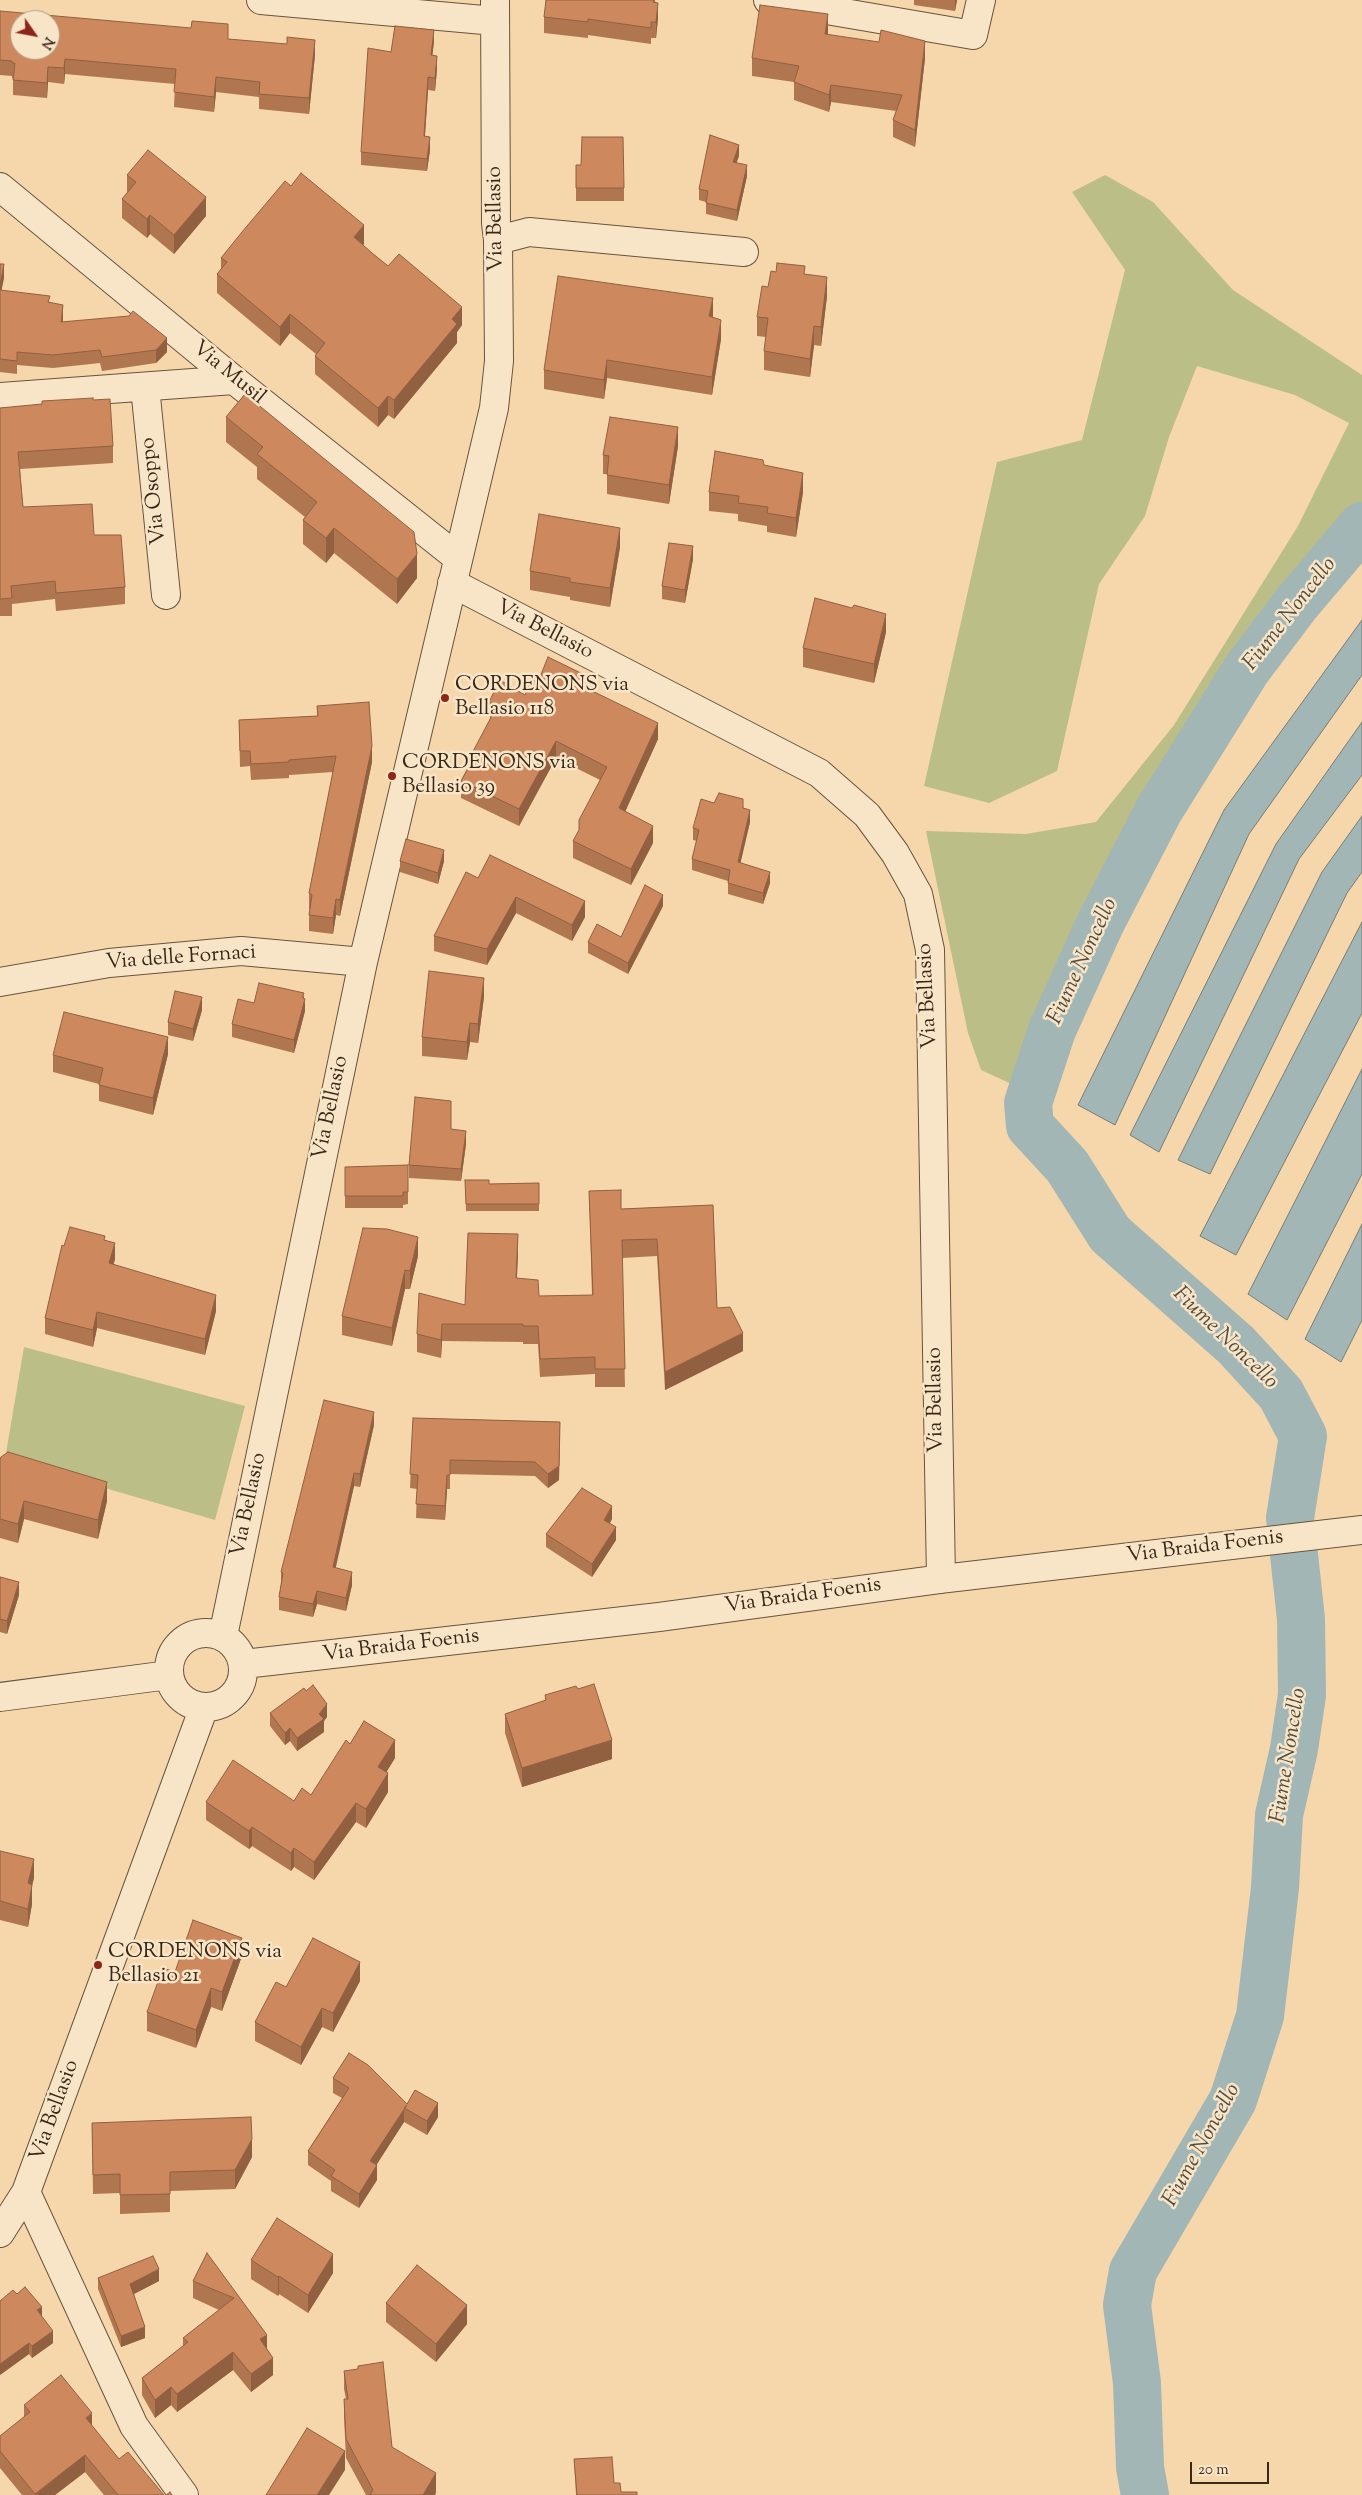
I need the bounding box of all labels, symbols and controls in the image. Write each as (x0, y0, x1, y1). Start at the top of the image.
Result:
north arrow (10, 10, 60, 60)
text: N (35, 32, 58, 53)
street label: Via Bellasio (483, 166, 511, 272)
street label: Via Musil (186, 337, 270, 411)
street label: Via Osoppo (137, 436, 173, 546)
water label: Fiume Noncello (1239, 553, 1343, 677)
street label: Via Bellasio (491, 596, 597, 666)
place label: CORDENONS via Bellasio 118 (455, 673, 629, 723)
marker: CORDENONS via Bellasio 118 (439, 692, 451, 704)
place label: CORDENONS via Bellasio 39 (402, 751, 576, 801)
marker: CORDENONS via Bellasio 39 (386, 770, 398, 782)
water label: Fiume Noncello (1043, 895, 1125, 1029)
street label: Via delle Fornaci (105, 941, 257, 977)
street label: Via Bellasio (914, 943, 944, 1049)
street label: Via Bellasio (309, 1054, 355, 1162)
water label: Fiume Noncello (1166, 1282, 1282, 1396)
street label: Via Bellasio (923, 1347, 951, 1453)
street label: Via Bellasio (227, 1451, 273, 1559)
street label: Via Braida Foenis (1125, 1526, 1285, 1570)
street label: Via Braida Foenis (723, 1574, 883, 1620)
street label: Via Braida Foenis (321, 1625, 481, 1669)
water label: Fiume Noncello (1266, 1687, 1314, 1825)
place label: CORDENONS via Bellasio 21 (108, 1940, 282, 1990)
marker: CORDENONS via Bellasio 21 (92, 1959, 104, 1971)
street label: Via Bellasio (26, 2057, 86, 2165)
water label: Fiume Noncello (1158, 2080, 1248, 2212)
scale bar (1192, 2452, 1271, 2484)
text: 20 m (1198, 2460, 1229, 2481)

